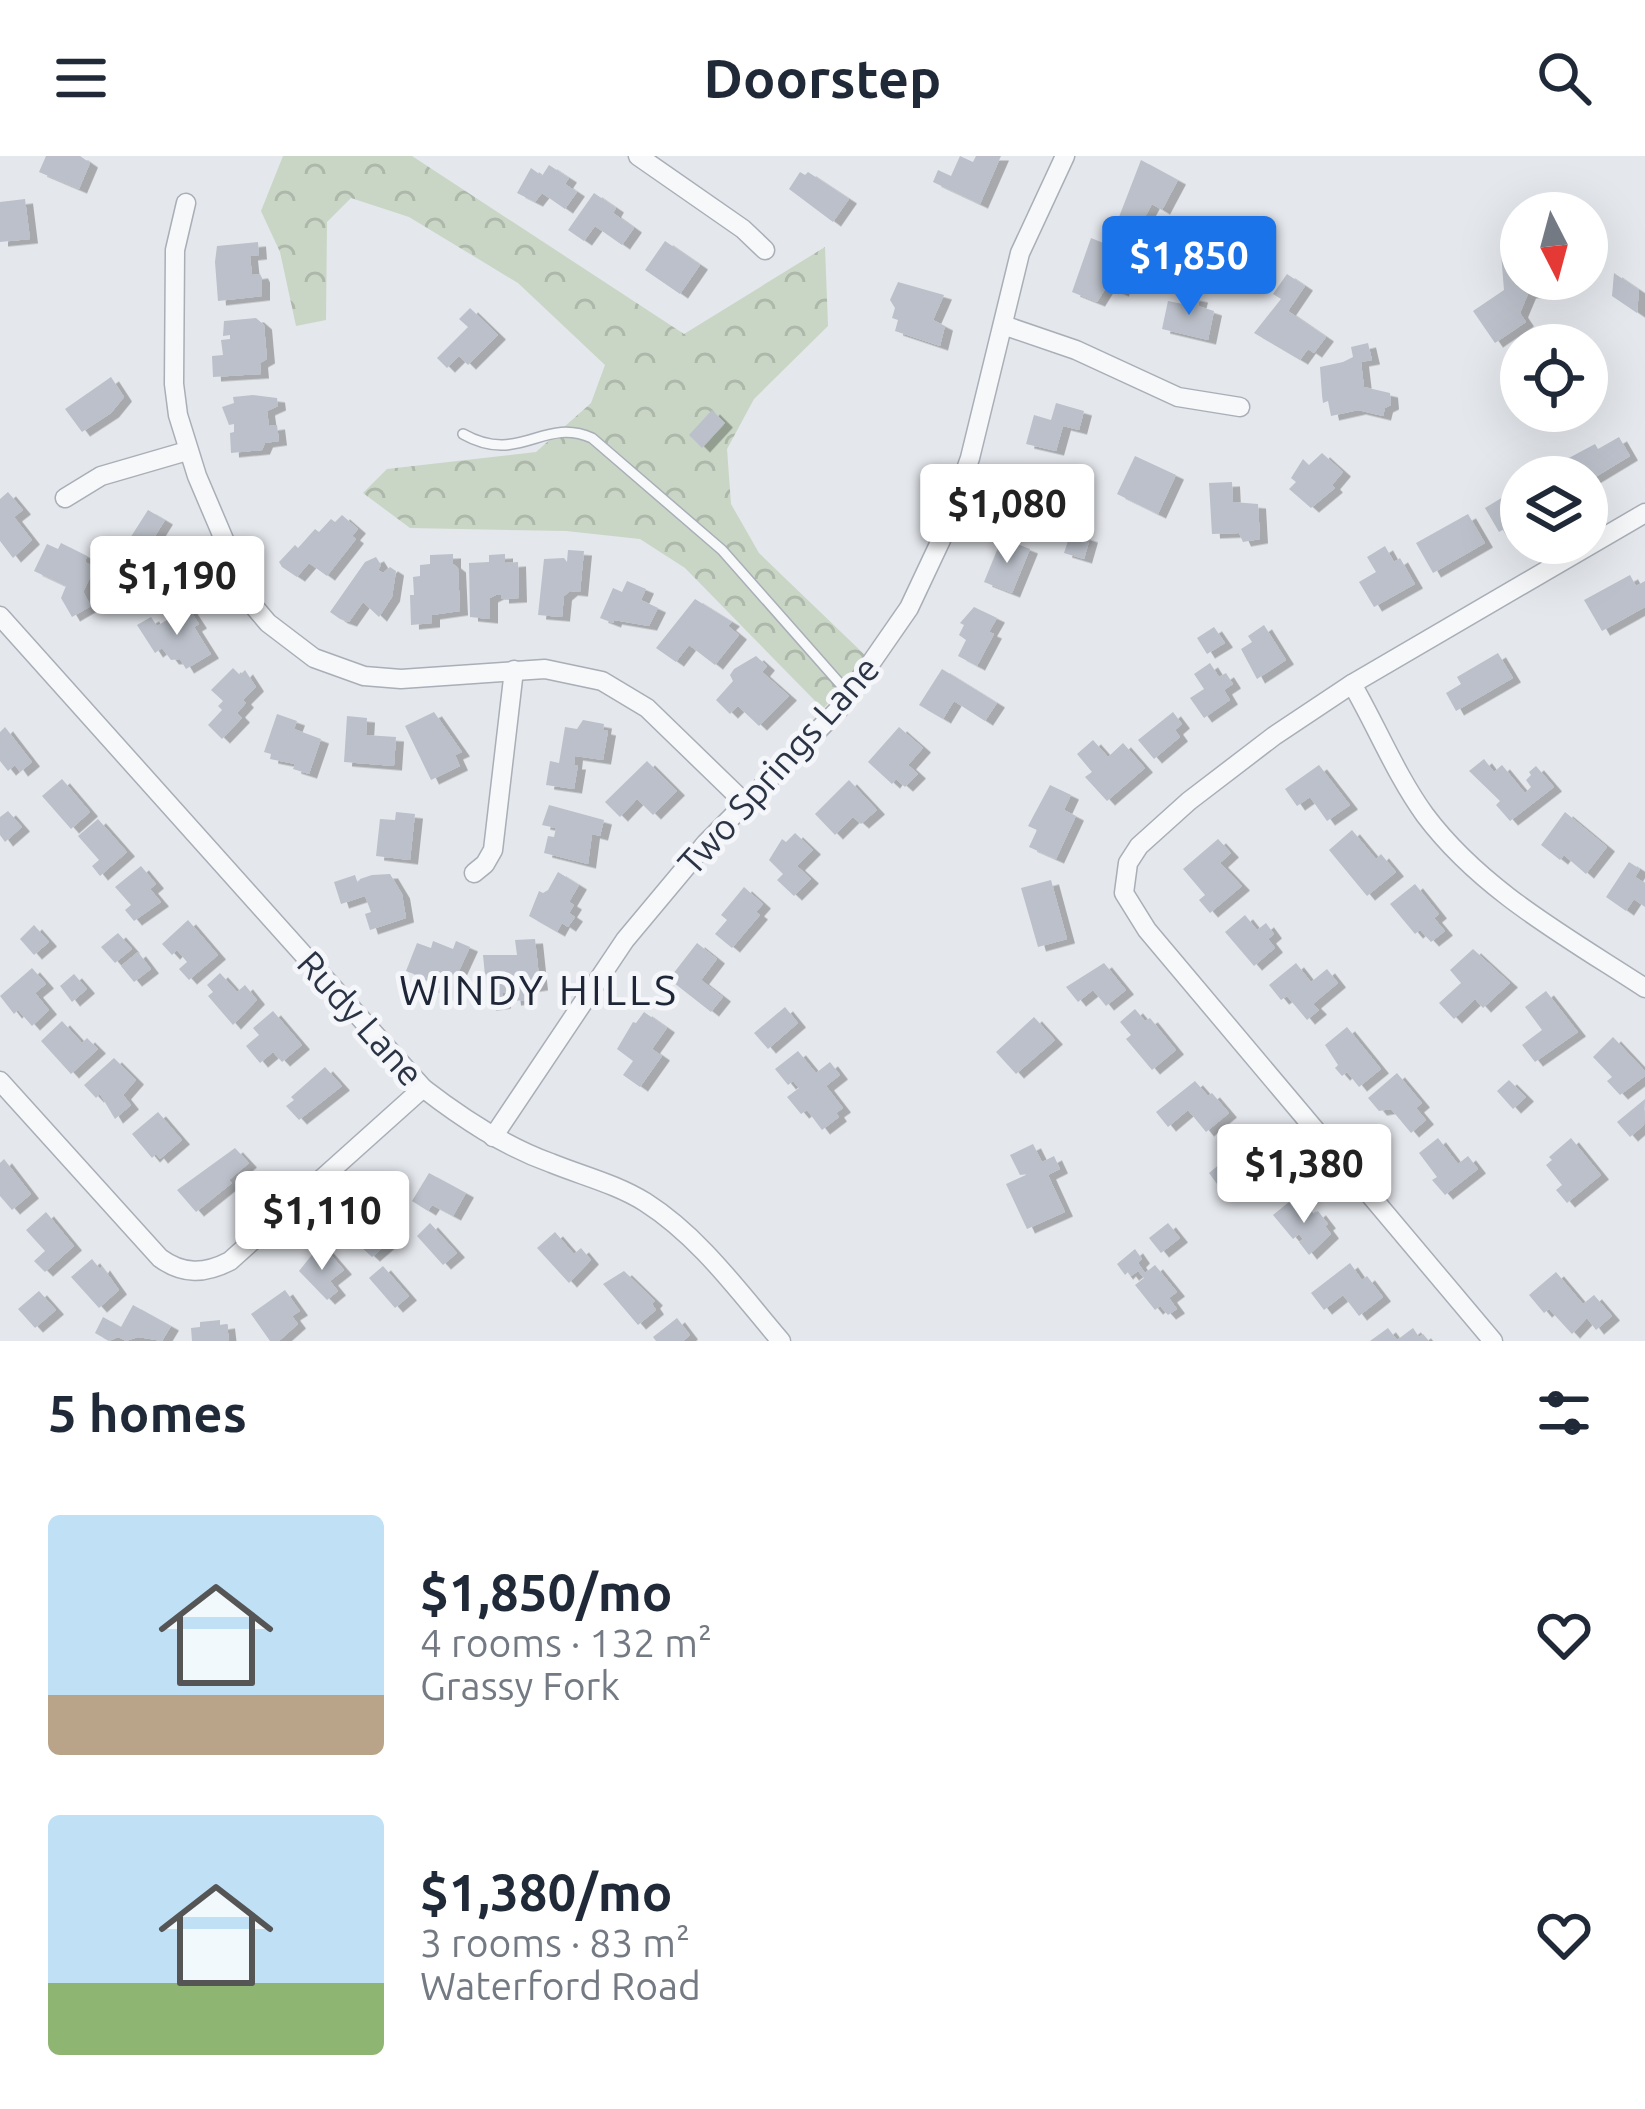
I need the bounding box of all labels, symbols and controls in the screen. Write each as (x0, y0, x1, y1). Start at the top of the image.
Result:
icon: menu (48, 45, 114, 111)
icon: search (1531, 45, 1597, 111)
text: Doorstep (704, 48, 941, 108)
north arrow (1500, 192, 1608, 300)
map controls (1500, 192, 1608, 564)
pin: $1,850 (1091, 216, 1287, 318)
text: $1,850 (1129, 233, 1249, 276)
button: locate (1500, 324, 1608, 432)
button: layers (1500, 456, 1608, 564)
pin: $1,080 (909, 464, 1105, 566)
text: $1,080 (947, 481, 1067, 524)
pin: $1,190 (79, 536, 275, 638)
text: $1,190 (117, 553, 237, 596)
street label: Two Springs Lane (669, 647, 887, 883)
street label: Rudy Lane (290, 942, 432, 1094)
district label: WINDY HILLS (399, 966, 679, 1013)
pin: $1,380 (1206, 1124, 1402, 1226)
text: $1,380 (1244, 1141, 1364, 1184)
pin: $1,110 (224, 1171, 420, 1273)
text: $1,110 (262, 1188, 382, 1231)
icon: filters (1531, 1380, 1597, 1446)
text: 5 homes (48, 1384, 247, 1442)
icon: home (144, 1563, 288, 1707)
text: $1,850/mo (420, 1563, 672, 1621)
icon: heart (1531, 1602, 1597, 1668)
text: 4 rooms · 132 m² (420, 1621, 712, 1664)
text: Grassy Fork (420, 1664, 620, 1707)
icon: home (144, 1863, 288, 2007)
text: $1,380/mo (420, 1863, 672, 1921)
icon: heart (1531, 1902, 1597, 1968)
text: 3 rooms · 83 m² (420, 1921, 690, 1964)
text: Waterford Road (420, 1964, 701, 2007)

